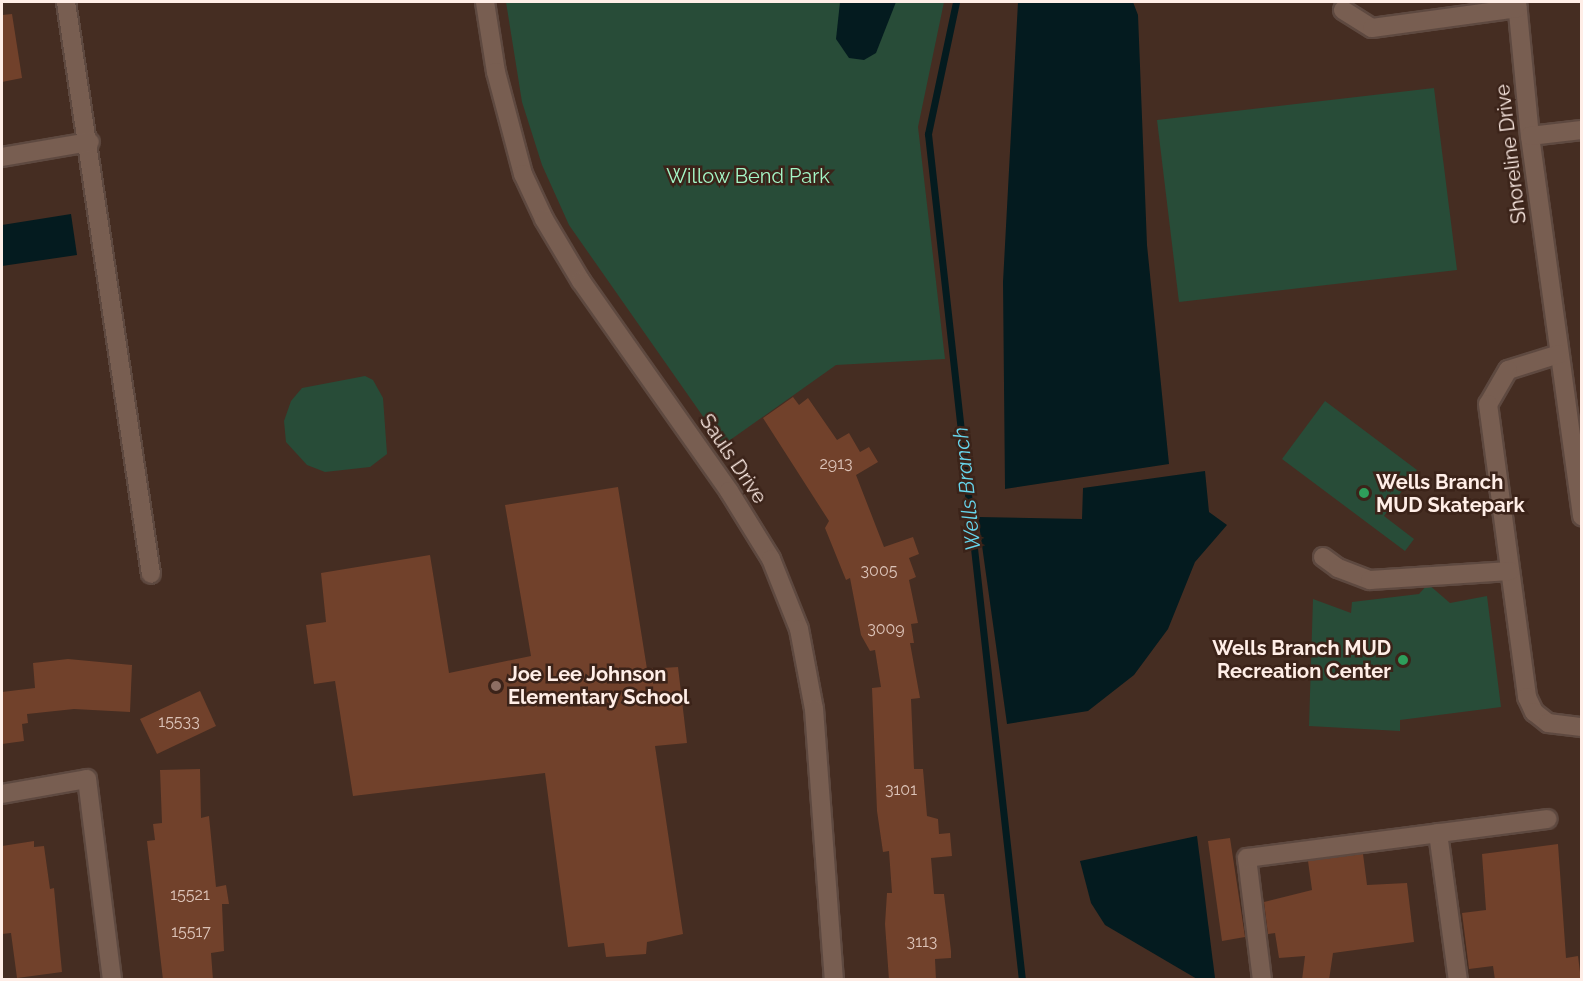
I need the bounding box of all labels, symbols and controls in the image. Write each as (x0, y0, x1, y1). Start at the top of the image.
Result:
street label: Shoreline Drive (1491, 83, 1531, 225)
park label: Willow Bend Park (666, 164, 830, 188)
street label: Sauls Drive (694, 410, 772, 508)
water label: Wells Branch (948, 426, 986, 552)
house number: 2913 (819, 454, 853, 474)
place label: Wells Branch MUD Skatepark (1376, 470, 1525, 517)
marker: Wells Branch MUD Skatepark (1357, 486, 1371, 500)
house number: 3005 (861, 561, 897, 581)
house number: 3009 (867, 619, 905, 639)
place label: Wells Branch MUD Recreation Center (1212, 636, 1391, 683)
marker: Wells Branch MUD Recreation Center (1396, 653, 1410, 667)
place label: Joe Lee Johnson Elementary School (508, 662, 690, 709)
marker: Joe Lee Johnson Elementary School (489, 679, 503, 693)
house number: 15533 (158, 712, 200, 732)
house number: 3101 (885, 780, 917, 800)
house number: 15521 (170, 885, 210, 905)
house number: 15517 (171, 922, 211, 942)
house number: 3113 (907, 932, 937, 952)

